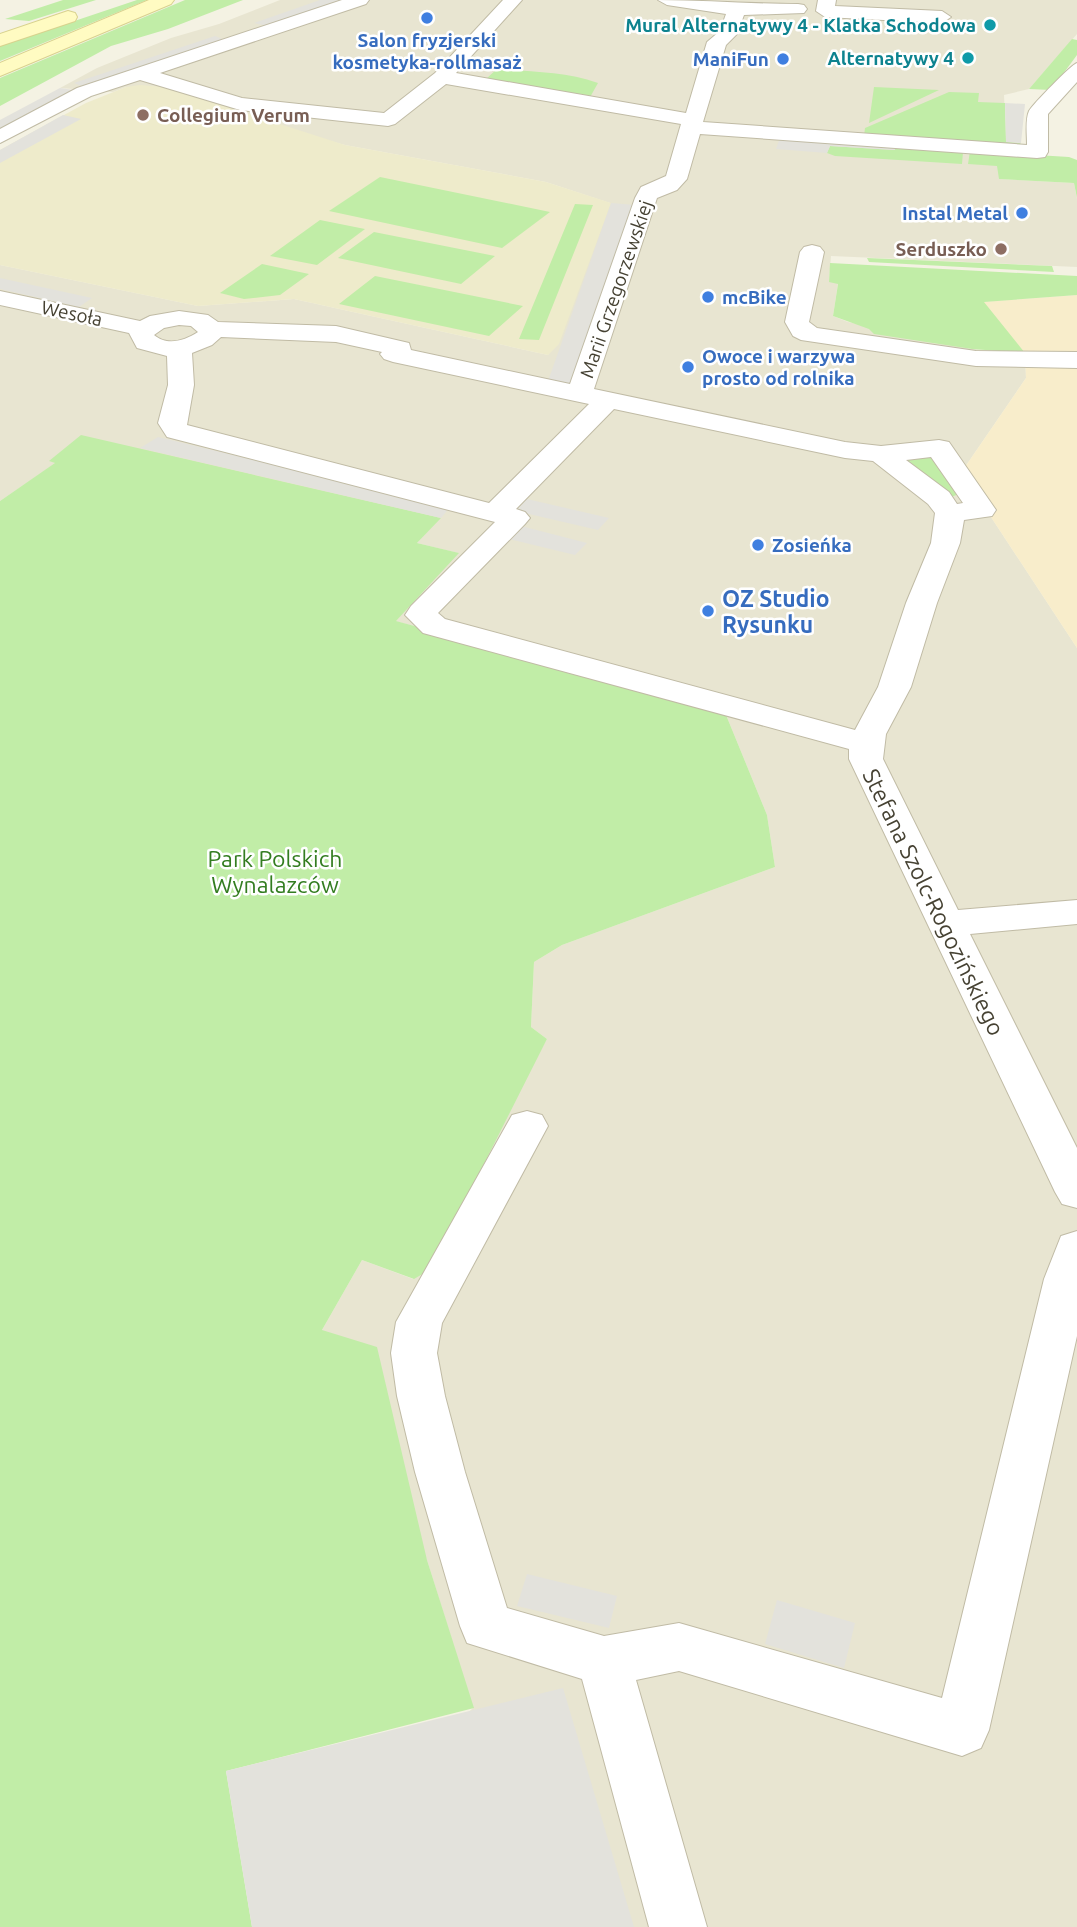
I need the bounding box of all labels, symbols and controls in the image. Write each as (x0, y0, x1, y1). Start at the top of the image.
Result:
marker: Salon fryzjerski kosmetyka-rollmasaż (419, 10, 435, 26)
place label: Mural Alternatywy 4 - Klatka Schodowa (625, 14, 976, 36)
marker: Mural Alternatywy 4 - Klatka Schodowa (982, 17, 998, 33)
place label: Salon fryzjerski kosmetyka-rollmasaż (332, 29, 522, 73)
place label: Alternatywy 4 (827, 47, 954, 69)
place label: ManiFun (693, 48, 769, 70)
marker: Alternatywy 4 (960, 50, 976, 66)
marker: ManiFun (775, 51, 791, 67)
place label: Collegium Verum (157, 104, 310, 126)
marker: Collegium Verum (135, 107, 151, 123)
street label: Marii Grzegorzewskiej (575, 197, 657, 381)
place label: Instal Metal (902, 202, 1008, 224)
marker: Instal Metal (1014, 205, 1030, 221)
place label: Serduszko (895, 238, 987, 260)
marker: Serduszko (993, 241, 1009, 257)
place label: mcBike (722, 286, 787, 308)
marker: mcBike (700, 289, 716, 305)
street label: Wesoła (39, 296, 105, 330)
place label: Owoce i warzywa prosto od rolnika (702, 345, 855, 389)
marker: Owoce i warzywa prosto od rolnika (680, 359, 696, 375)
place label: Zosieńka (772, 534, 852, 556)
marker: Zosieńka (750, 537, 766, 553)
place label: OZ Studio Rysunku (722, 586, 830, 637)
marker: OZ Studio Rysunku (700, 603, 716, 619)
street label: Stefana Szolc-Rogozińskiego (858, 765, 1010, 1039)
park label: Park Polskich Wynalazców (208, 846, 342, 897)

